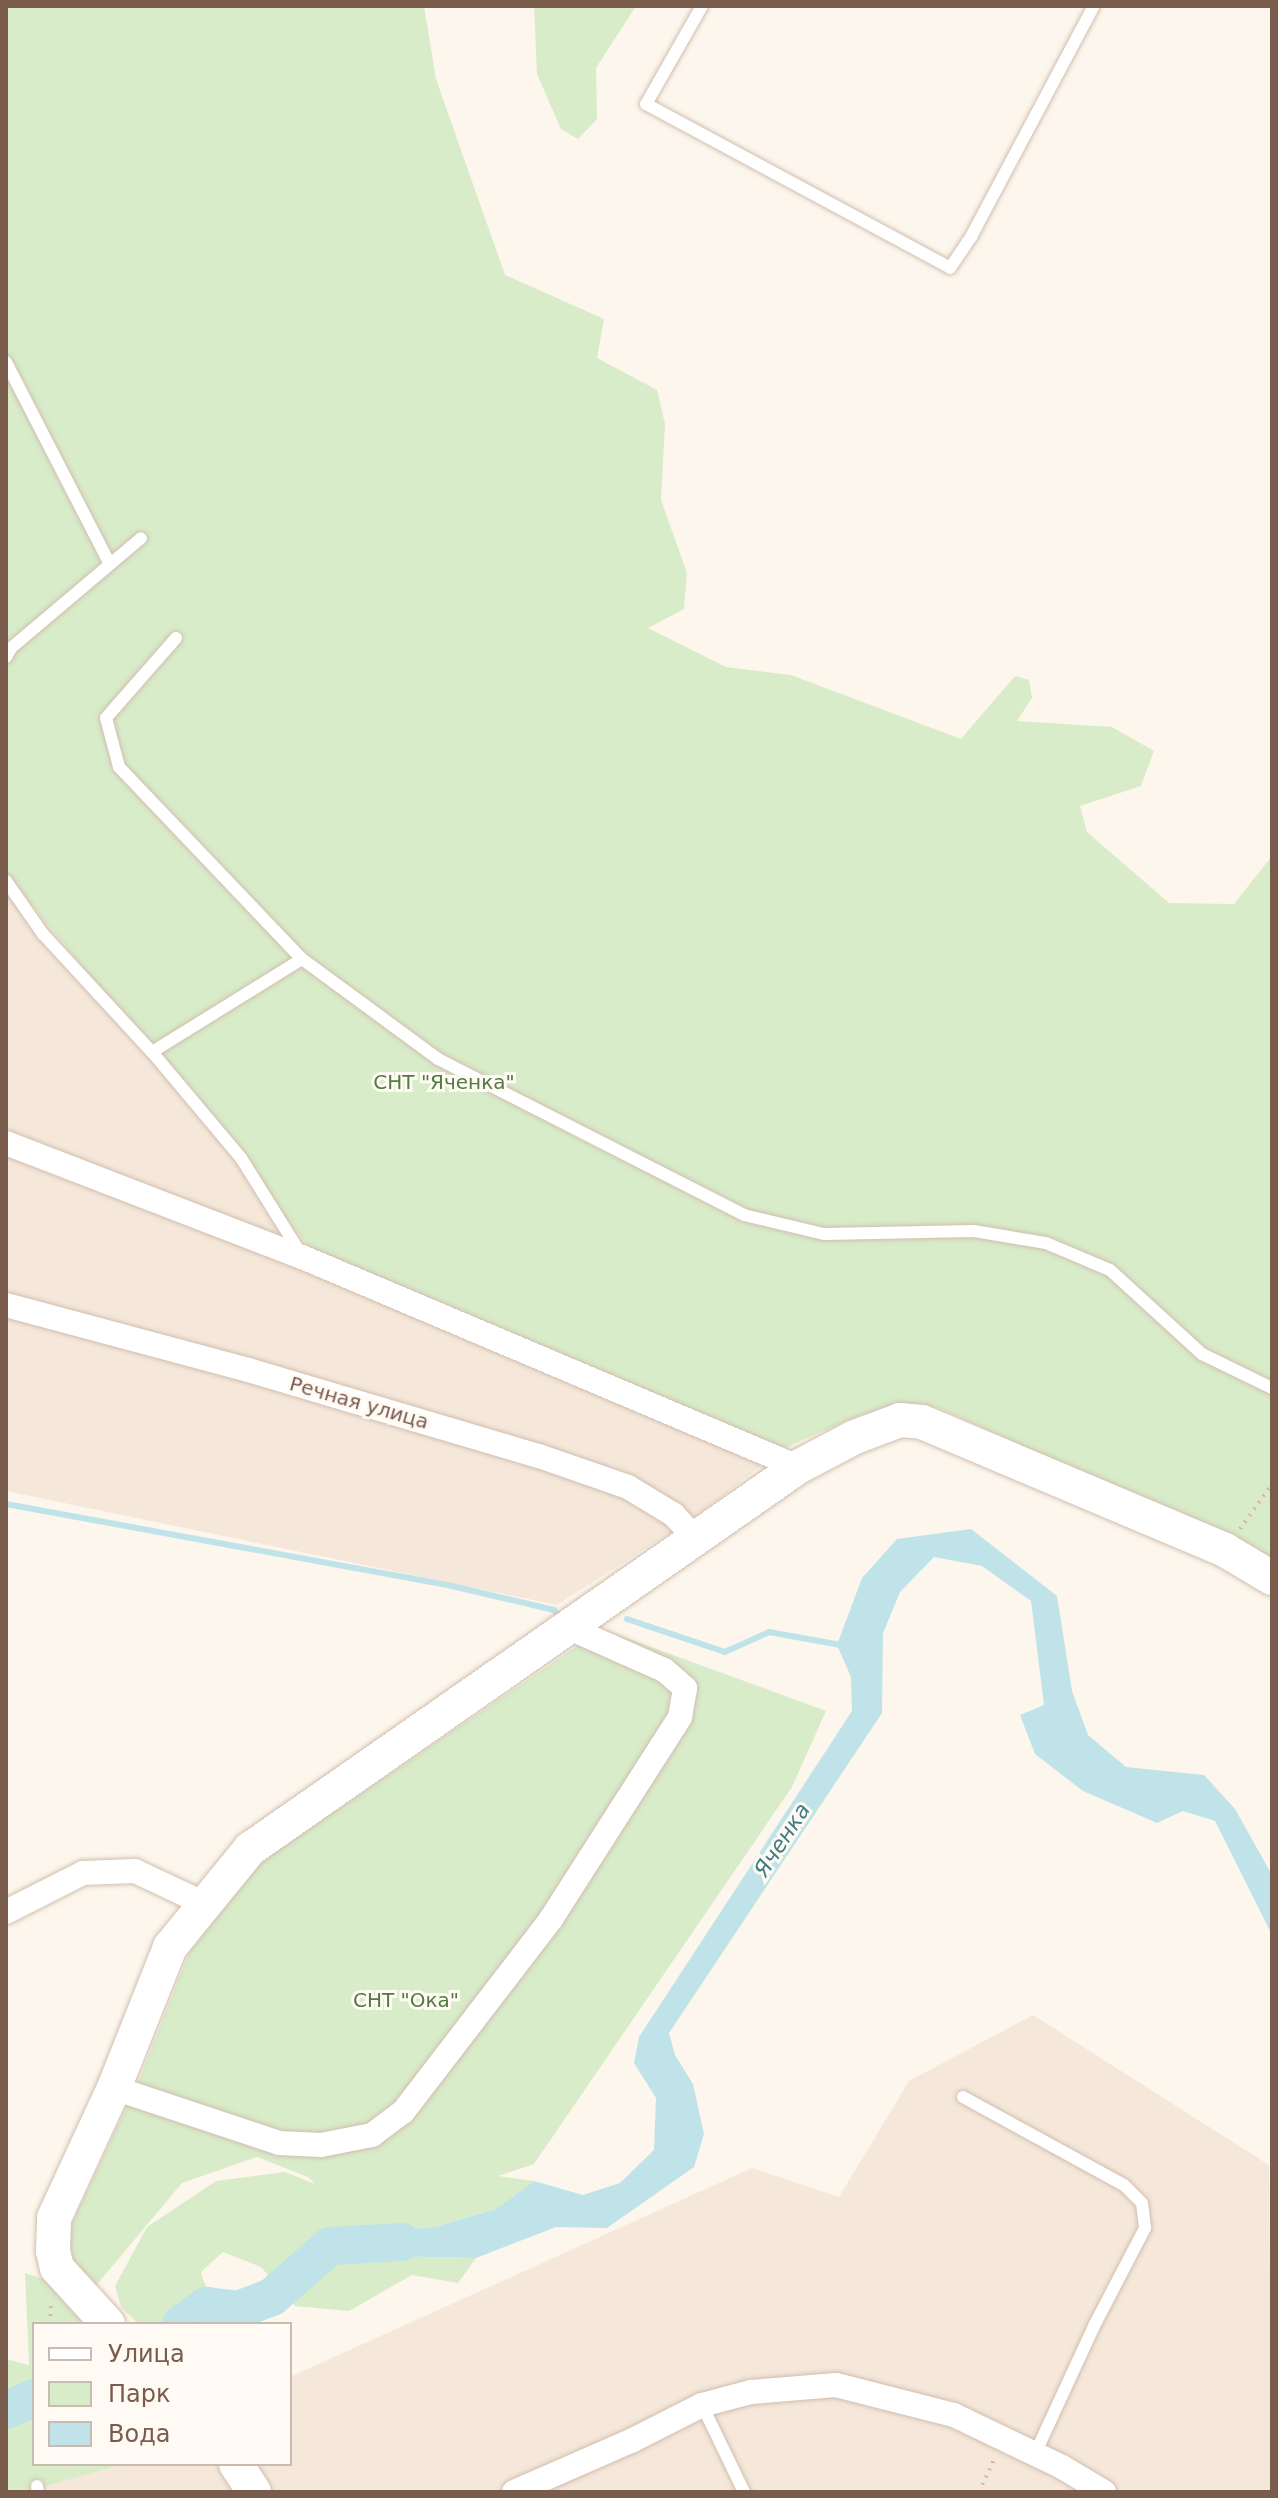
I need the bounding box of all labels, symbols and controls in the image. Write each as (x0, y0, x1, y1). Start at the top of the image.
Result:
park label: СНТ "Яченка" (373, 1070, 515, 1094)
street label: Речная улица (287, 1372, 431, 1434)
water label: Яченка (748, 1798, 816, 1882)
park label: СНТ "Ока" (353, 1988, 459, 2012)
legend (32, 2322, 292, 2466)
text: Улица (108, 2340, 185, 2368)
text: Парк (108, 2380, 170, 2408)
text: Вода (108, 2420, 170, 2448)

